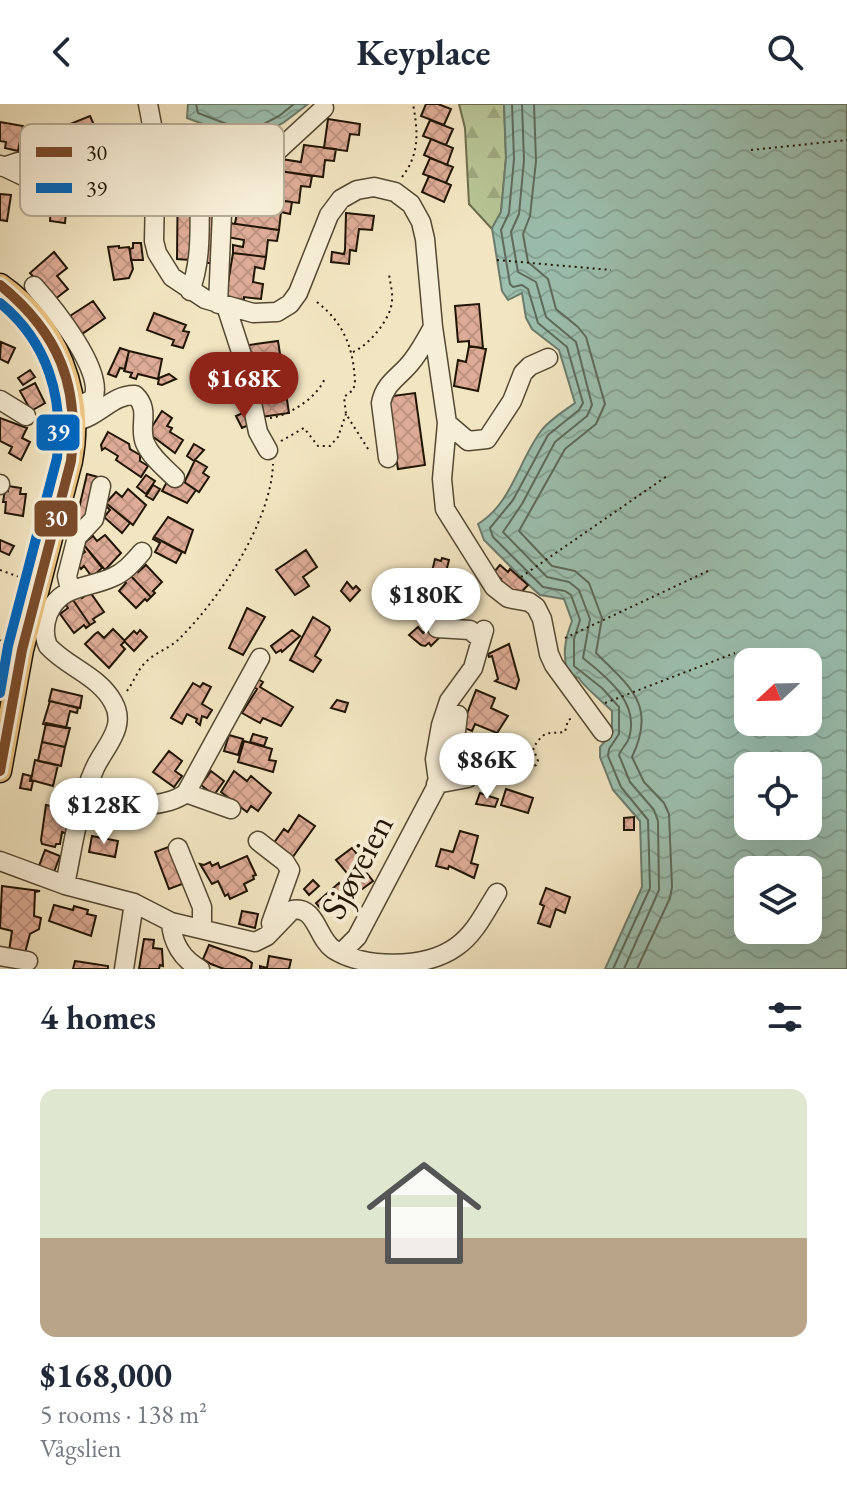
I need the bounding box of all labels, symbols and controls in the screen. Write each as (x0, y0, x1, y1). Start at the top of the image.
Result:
text: Keyplace (356, 29, 491, 76)
icon: back (40, 30, 84, 74)
icon: search (763, 30, 807, 74)
legend (20, 124, 284, 216)
text: 30 (86, 138, 108, 167)
text: 39 (86, 174, 108, 203)
pin: $168K (188, 352, 300, 420)
text: $168K (207, 361, 281, 395)
line badge: 39 (35, 413, 81, 452)
text: 39 (46, 418, 70, 447)
line badge: 30 (33, 499, 79, 538)
text: 30 (44, 504, 68, 533)
pin: $180K (370, 568, 482, 636)
text: $180K (389, 577, 463, 611)
north arrow (734, 648, 822, 736)
map controls (734, 648, 822, 944)
pin: $86K (440, 733, 534, 801)
text: $86K (457, 742, 517, 776)
button: locate (734, 752, 822, 840)
pin: $128K (48, 778, 160, 846)
text: $128K (67, 787, 141, 821)
street label: Sjøveien (309, 806, 404, 927)
button: layers (734, 856, 822, 944)
text: 4 homes (40, 995, 156, 1039)
icon: filters (763, 995, 807, 1039)
icon: home (352, 1141, 496, 1285)
text: $168,000 (40, 1353, 172, 1397)
text: 5 rooms · 138 m² (40, 1397, 207, 1431)
text: Vågslien (40, 1431, 121, 1465)

